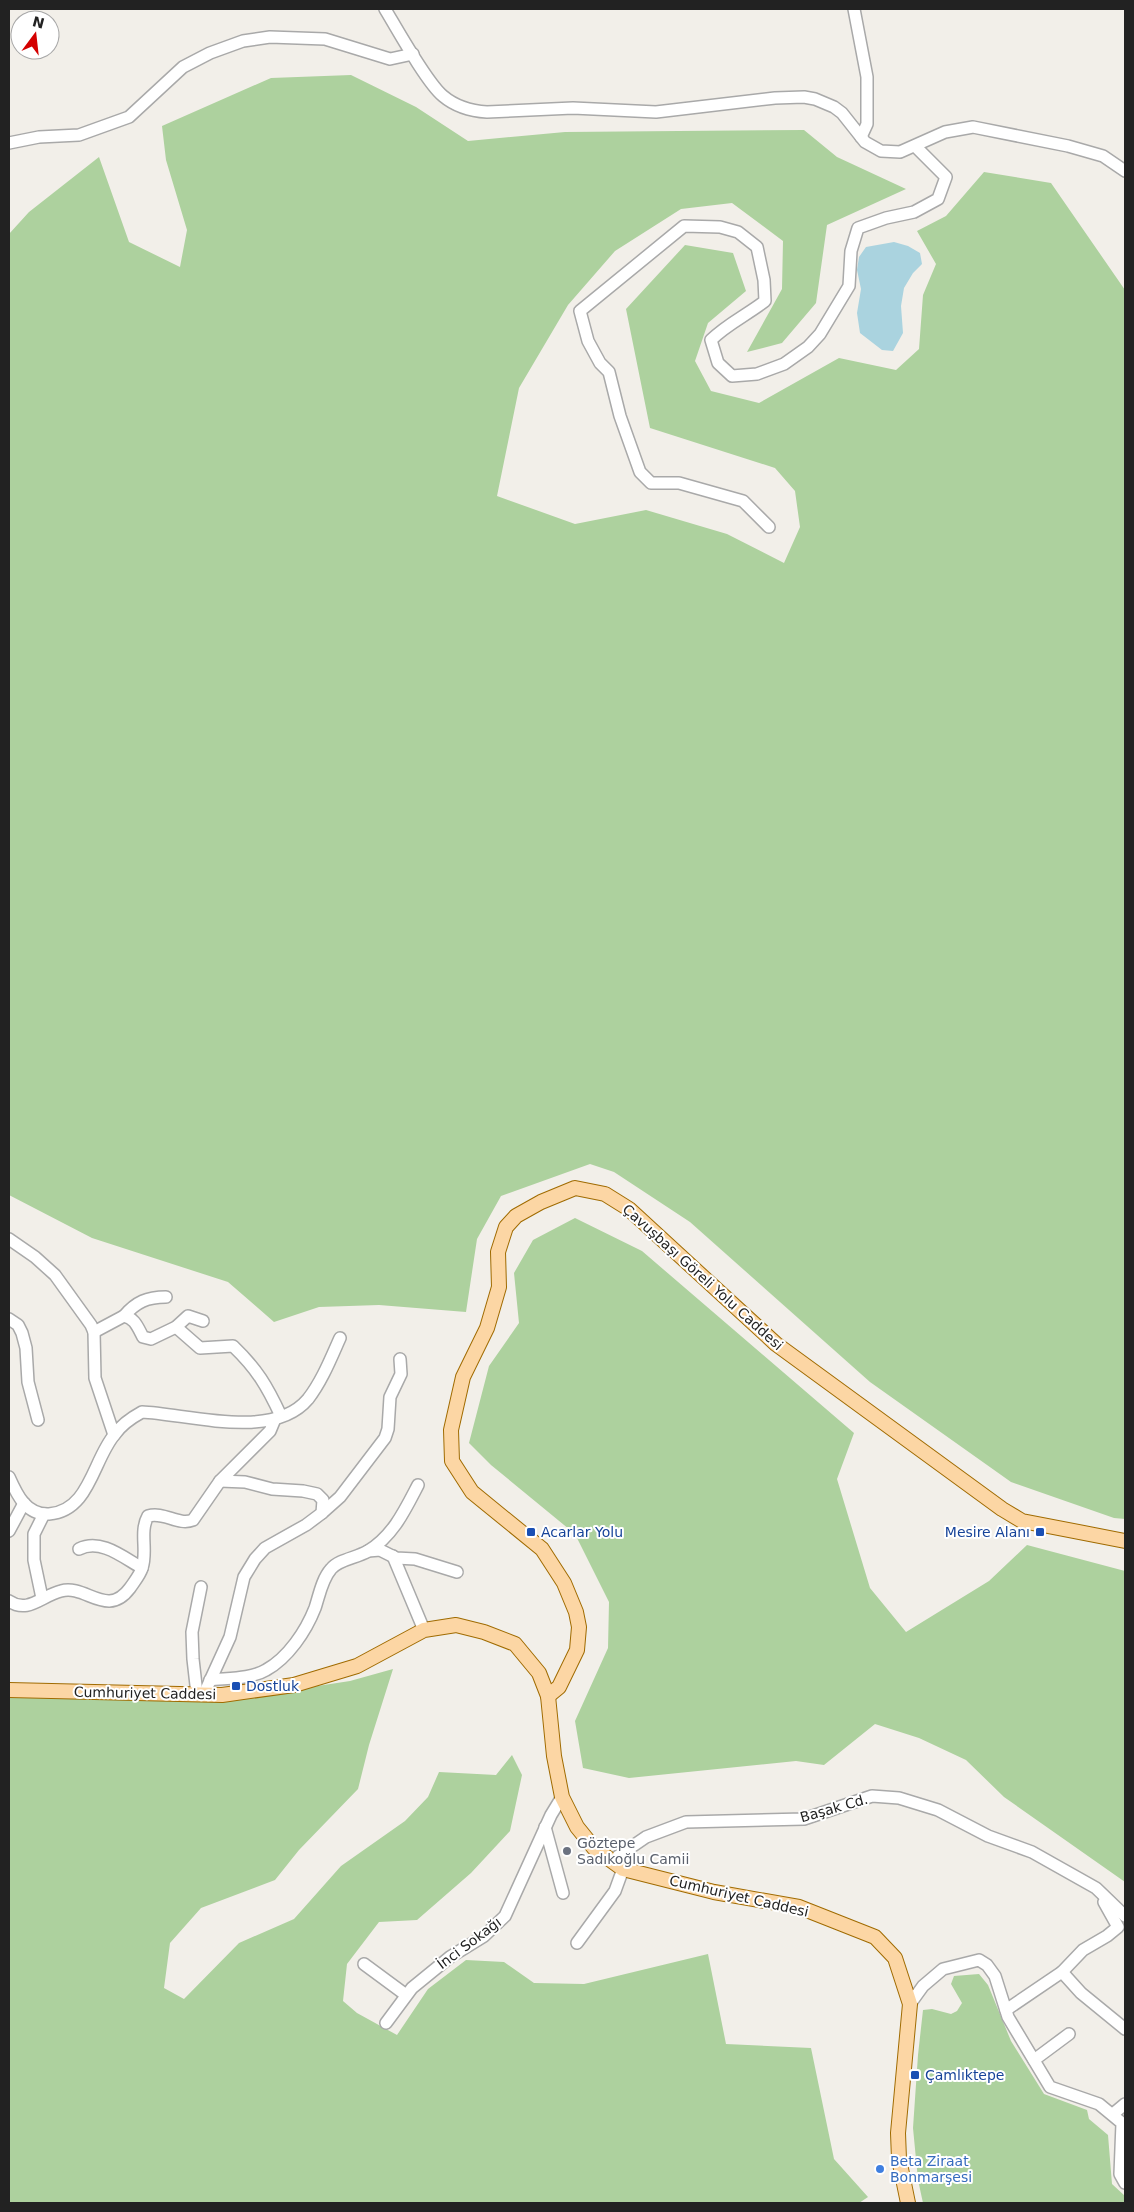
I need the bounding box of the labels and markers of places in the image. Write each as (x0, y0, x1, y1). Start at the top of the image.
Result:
place label: Acarlar Yolu (541, 1524, 623, 1540)
place label: Mesire Alanı (945, 1524, 1030, 1540)
marker: Acarlar Yolu (525, 1526, 537, 1538)
marker: Mesire Alanı (1034, 1526, 1046, 1538)
place label: Dostluk (246, 1678, 300, 1694)
marker: Dostluk (230, 1680, 242, 1692)
place label: Göztepe Sadıkoğlu Camii (577, 1835, 689, 1867)
marker: Göztepe Sadıkoğlu Camii (561, 1845, 573, 1857)
place label: Çamlıktepe (925, 2067, 1004, 2083)
marker: Çamlıktepe (909, 2069, 921, 2081)
place label: Beta Ziraat Bonmarşesi (890, 2153, 972, 2185)
marker: Beta Ziraat Bonmarşesi (874, 2163, 886, 2175)

